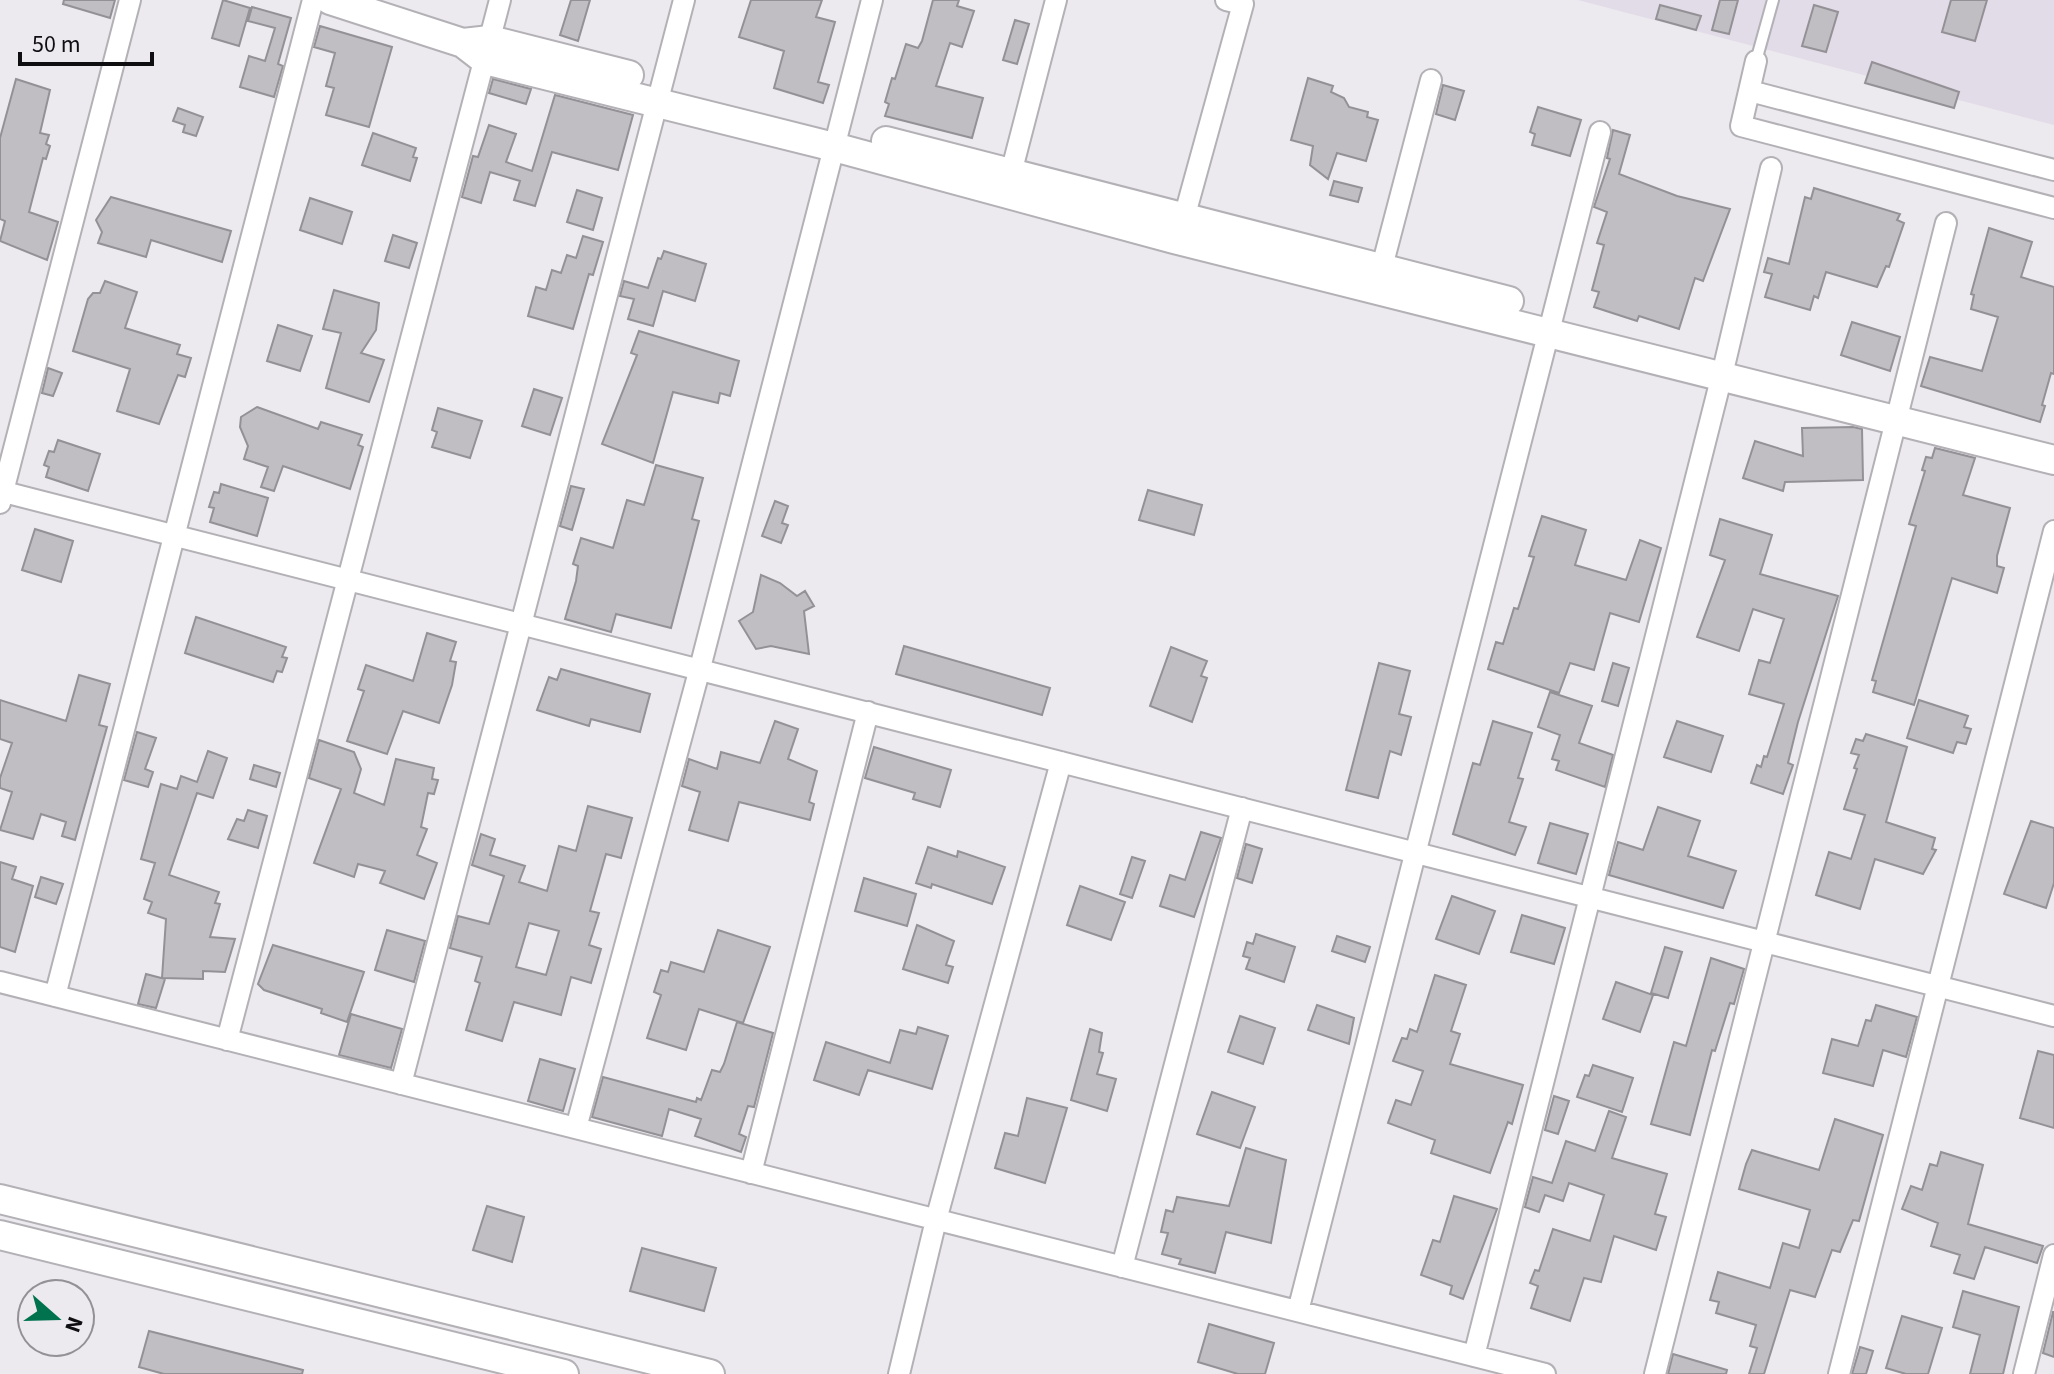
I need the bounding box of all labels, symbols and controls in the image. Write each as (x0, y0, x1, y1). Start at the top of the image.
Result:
scale bar (20, 16, 152, 66)
text: 50 m (32, 27, 81, 62)
north arrow (16, 1278, 96, 1358)
text: N (56, 1312, 91, 1337)

